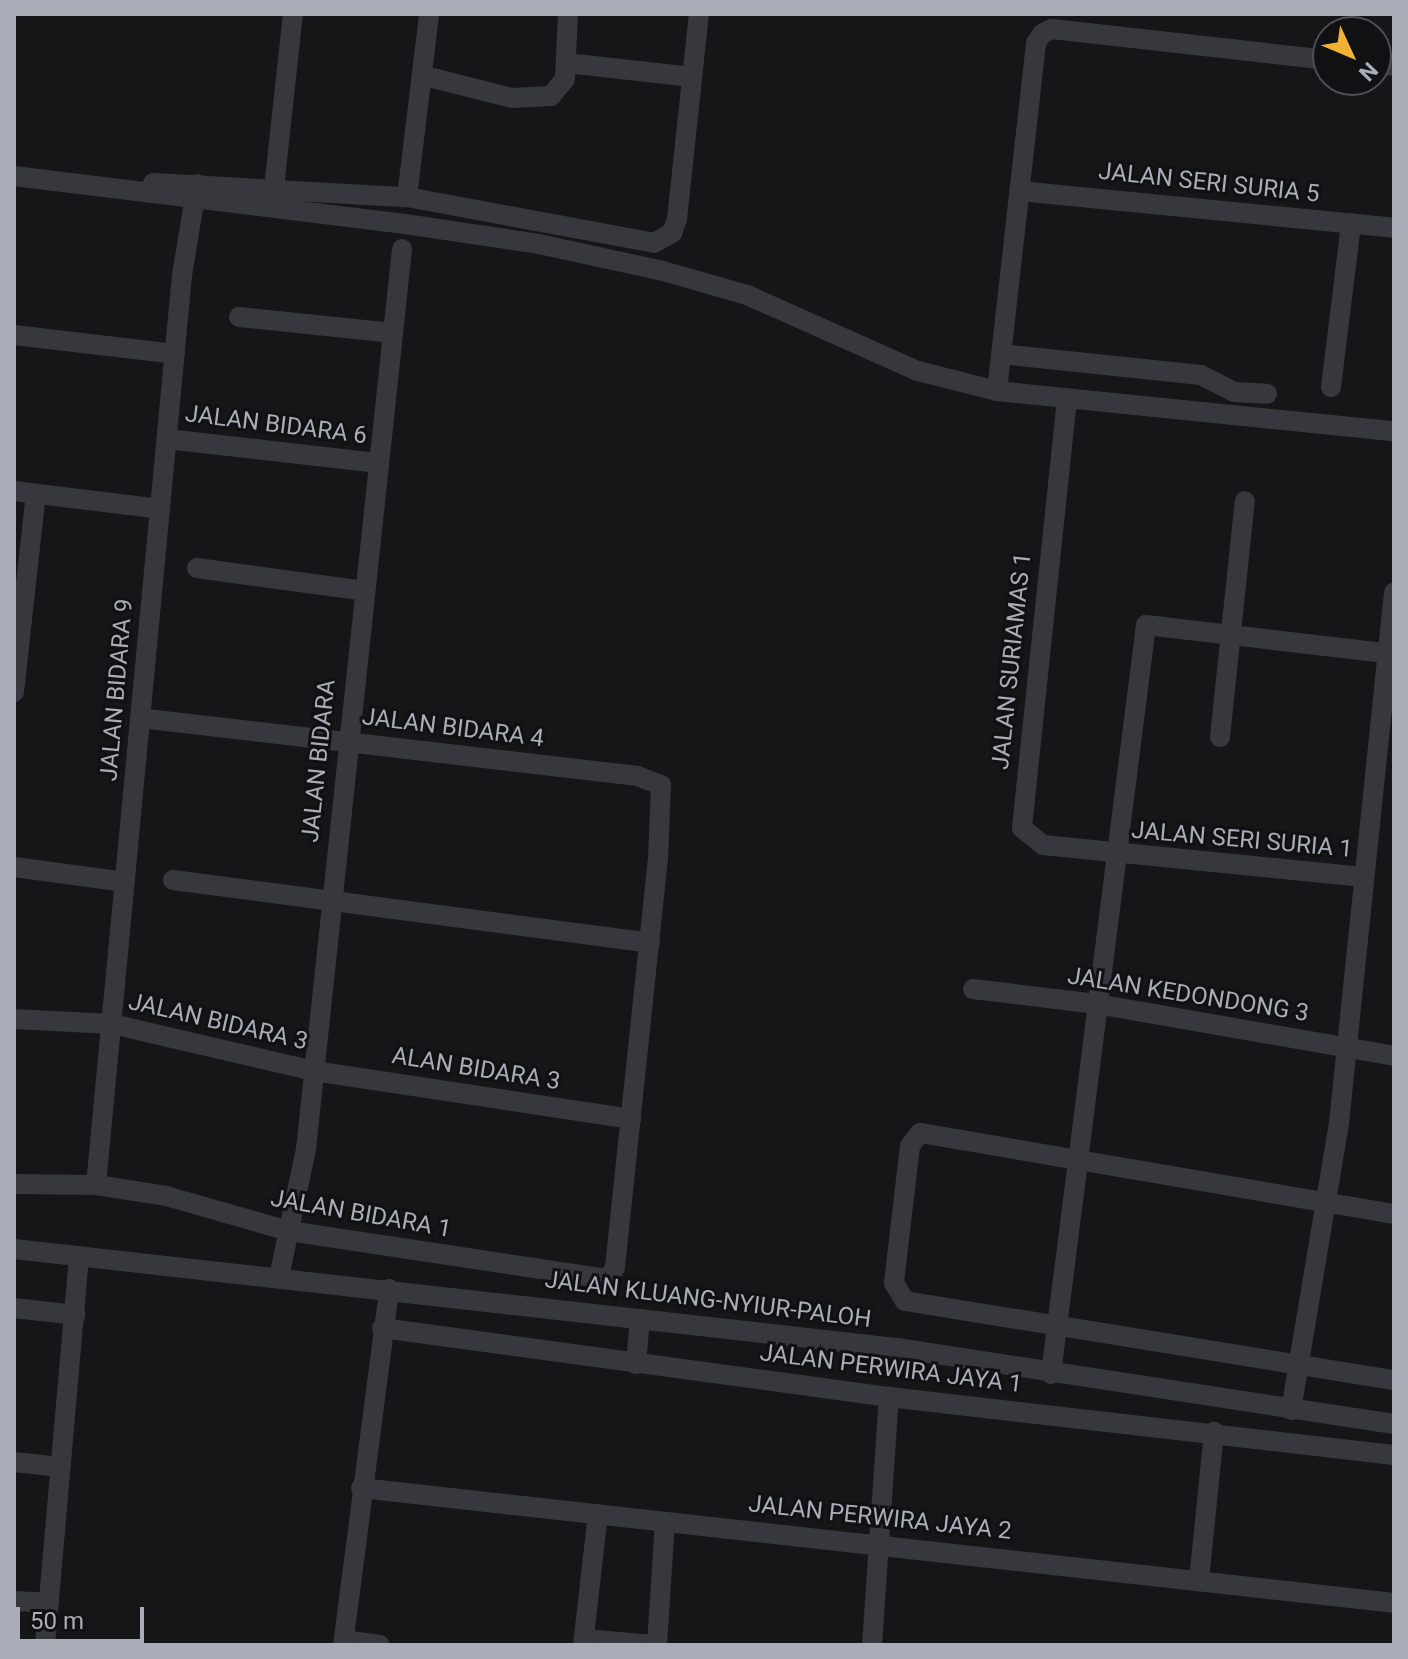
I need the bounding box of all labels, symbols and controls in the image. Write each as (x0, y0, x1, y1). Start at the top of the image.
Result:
north arrow (1312, 16, 1392, 96)
text: N (1354, 57, 1383, 86)
street label: JALAN SERI SURIA 5 (1097, 157, 1321, 209)
street label: JALAN BIDARA 6 (183, 400, 369, 450)
street label: JALAN SURIAMAS 1 (986, 551, 1038, 771)
street label: JALAN BIDARA 9 (95, 598, 139, 782)
street label: JALAN BIDARA (296, 678, 342, 844)
street label: JALAN BIDARA 4 (360, 703, 546, 753)
street label: JALAN SERI SURIA 1 (1130, 816, 1354, 864)
street label: JALAN KEDONDONG 3 (1065, 962, 1311, 1028)
street label: JALAN BIDARA 3 (126, 987, 310, 1057)
street label: ALAN BIDARA 3 (390, 1041, 562, 1097)
street label: JALAN BIDARA 1 (268, 1184, 454, 1244)
street label: JALAN KLUANG-NYIUR-PALOH (543, 1266, 873, 1334)
street label: JALAN PERWIRA JAYA 1 (758, 1339, 1024, 1399)
street label: JALAN PERWIRA JAYA 2 (747, 1490, 1013, 1546)
scale bar (20, 1591, 148, 1641)
text: 50 m (30, 1607, 84, 1635)

